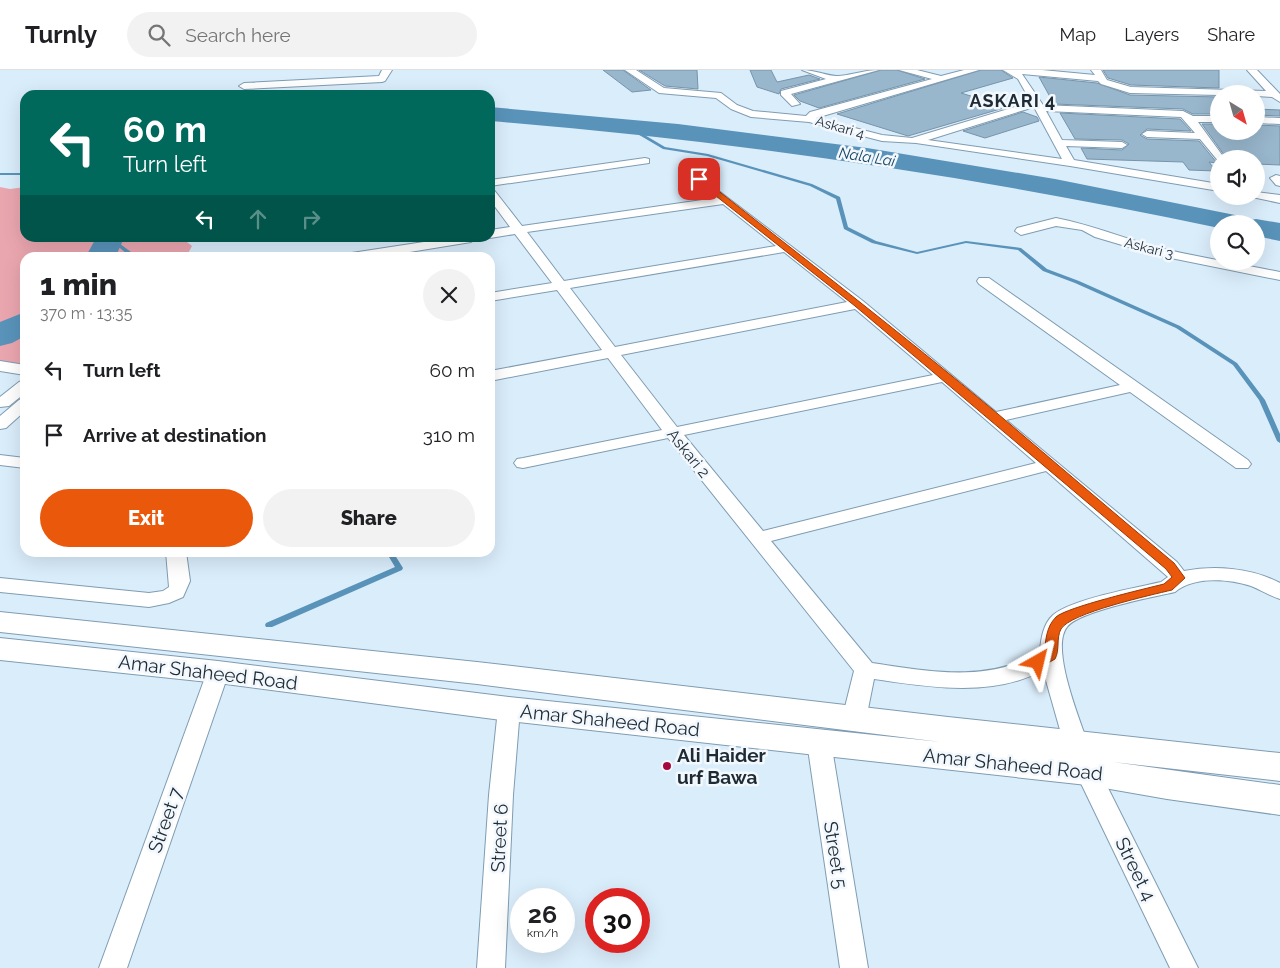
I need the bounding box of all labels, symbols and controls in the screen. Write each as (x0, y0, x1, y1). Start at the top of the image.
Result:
search box (127, 12, 477, 57)
text: Turnly (25, 20, 97, 49)
icon: search (145, 21, 173, 49)
text: Search here (185, 24, 291, 46)
text: Map (1060, 24, 1096, 45)
text: Layers (1124, 24, 1179, 45)
text: Share (1207, 24, 1255, 45)
north arrow (1210, 85, 1265, 140)
map controls (1210, 85, 1265, 270)
district label: ASKARI 4 (970, 90, 1056, 111)
text: 60 m (123, 109, 207, 150)
icon: left (40, 110, 105, 175)
street label: Askari 4 (814, 112, 867, 142)
water label: Nala Lai (838, 144, 897, 170)
button: sound (1210, 150, 1265, 205)
text: Turn left (123, 151, 207, 177)
pin (678, 158, 720, 200)
icon: arrive (685, 165, 713, 193)
icon: left (191, 205, 219, 233)
icon: ahead (244, 205, 272, 233)
icon: right (297, 205, 325, 233)
button: search (1210, 215, 1265, 270)
street label: Askari 3 (1123, 234, 1175, 262)
text: 1 min (40, 267, 117, 302)
button: close (423, 269, 475, 321)
text: 370 m · 13:35 (40, 304, 132, 323)
icon: left (40, 356, 68, 384)
text: Turn left (83, 359, 160, 381)
text: 60 m (430, 359, 475, 381)
icon: arrive (40, 421, 68, 449)
text: Arrive at destination (83, 424, 267, 446)
text: 310 m (423, 424, 475, 446)
street label: Askari 2 (663, 425, 714, 481)
button: Exit (40, 489, 253, 547)
button: Share (263, 489, 475, 547)
position arrow (1011, 635, 1063, 687)
street label: Amar Shaheed Road (117, 650, 299, 694)
street label: Amar Shaheed Road (519, 700, 701, 740)
place label: Ali Haider urf Bawa (677, 744, 767, 788)
street label: Amar Shaheed Road (922, 744, 1104, 784)
marker: Ali Haider urf Bawa (661, 760, 673, 772)
street label: Street 7 (143, 784, 187, 856)
street label: Street 6 (486, 803, 512, 873)
street label: Street 5 (820, 820, 852, 890)
street label: Street 4 (1111, 834, 1161, 904)
speed limit sign: 30 (585, 888, 650, 953)
text: 26 (528, 899, 557, 929)
text: km/h (527, 926, 558, 940)

